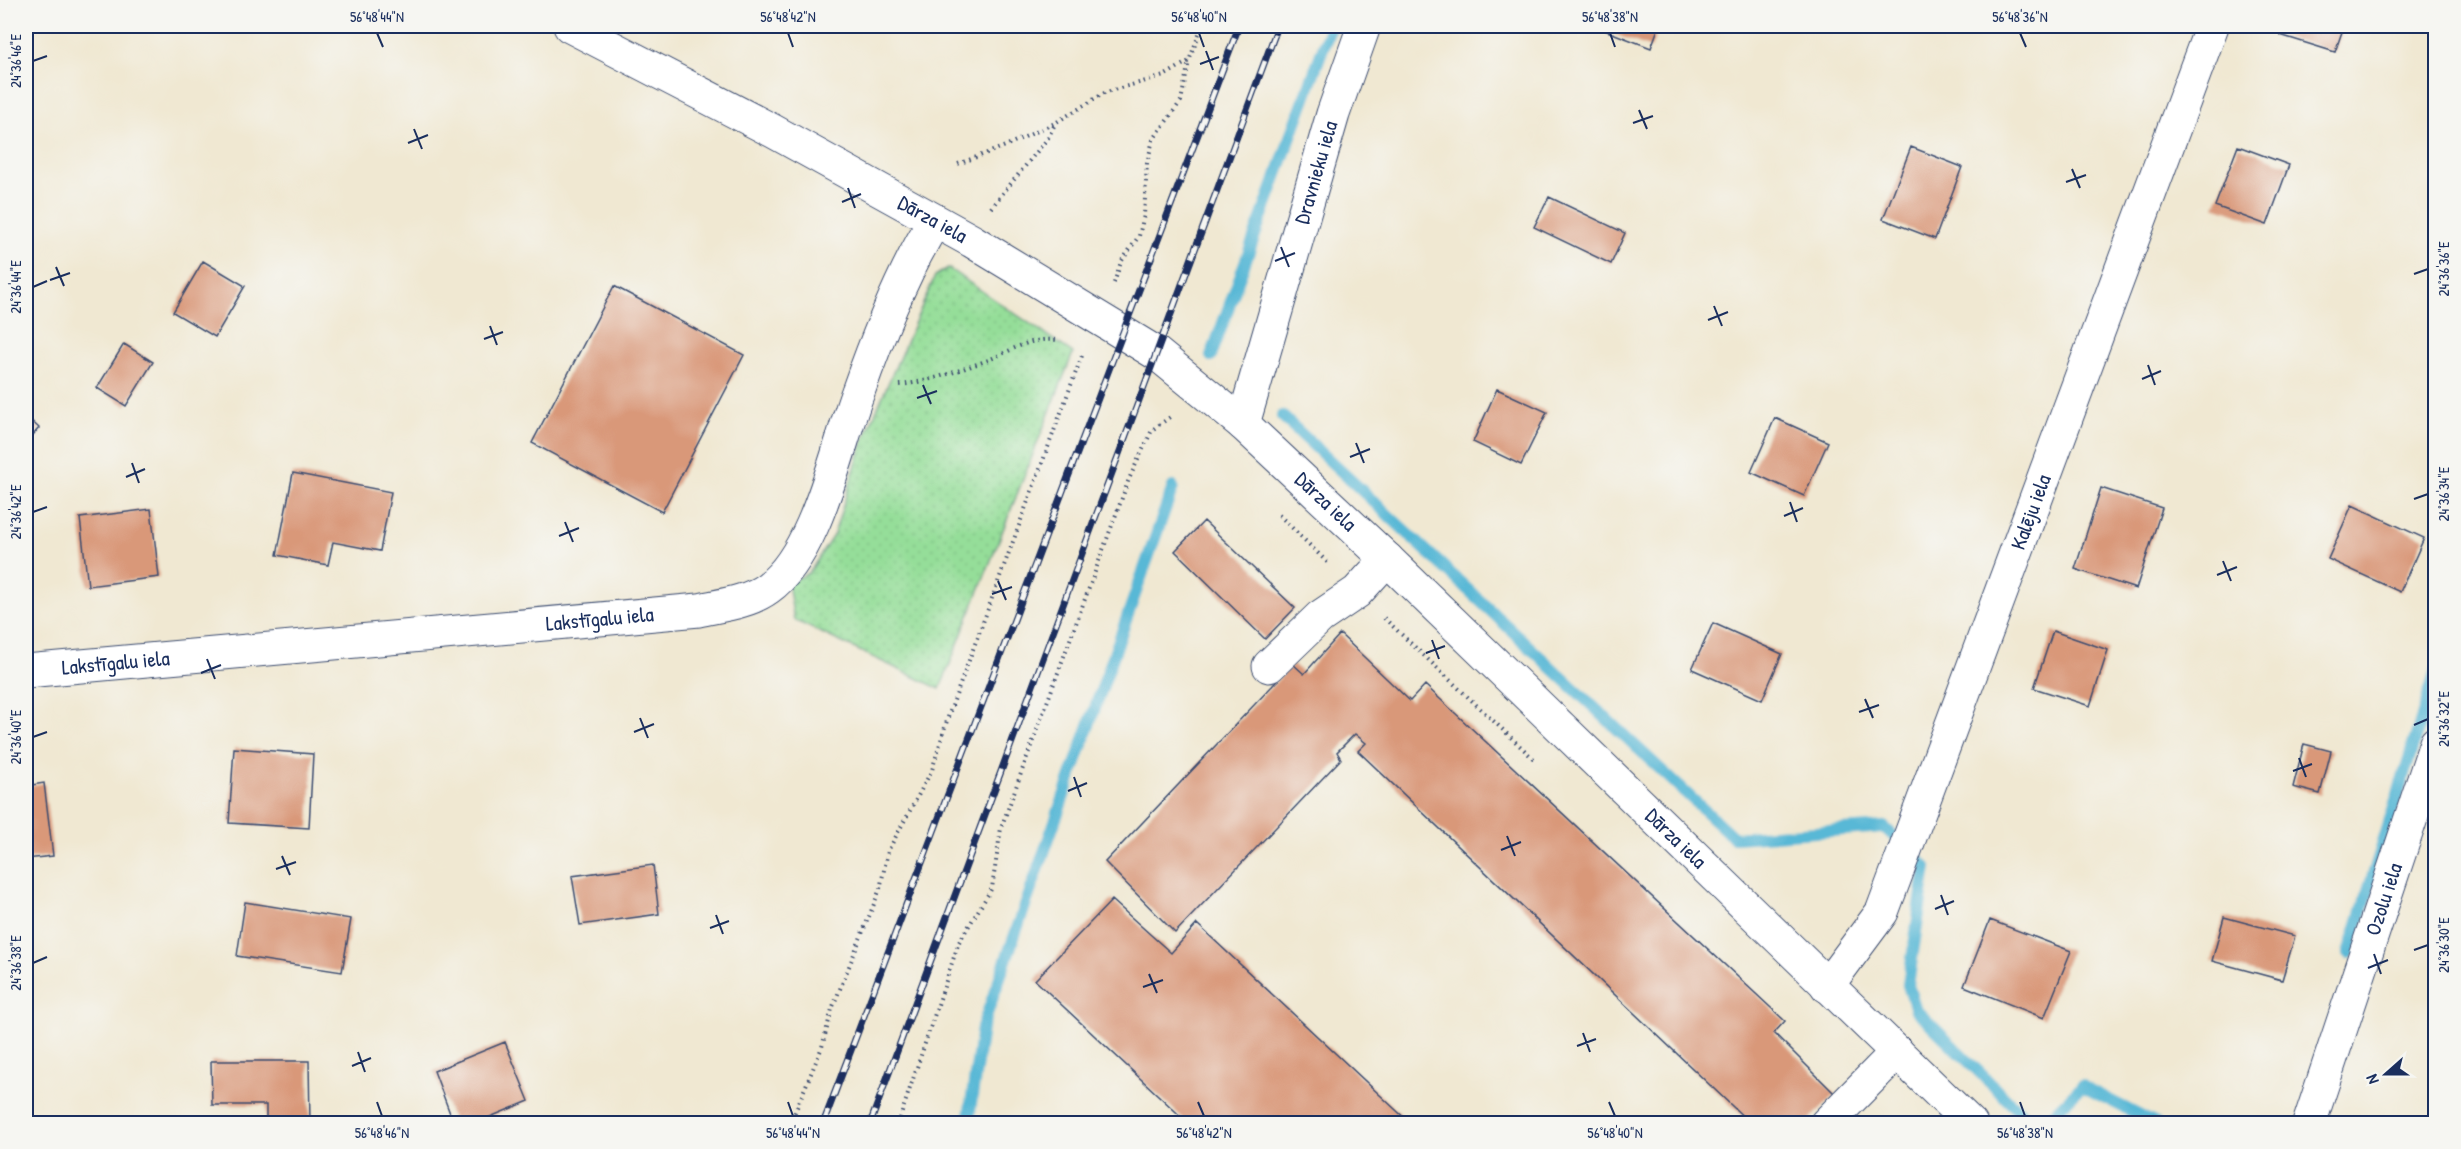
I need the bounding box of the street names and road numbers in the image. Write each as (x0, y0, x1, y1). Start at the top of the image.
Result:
street label: Dravnieku iela (1287, 117, 1344, 227)
street label: Dārza iela (893, 188, 973, 250)
street label: Dārza iela (1289, 465, 1363, 538)
street label: Kalēju iela (2003, 470, 2058, 554)
street label: Lakstīgalu iela (544, 599, 655, 638)
street label: Lakstīgalu iela (60, 643, 171, 682)
street label: Dārza iela (1639, 802, 1713, 875)
street label: Ozolu iela (2358, 859, 2409, 939)

